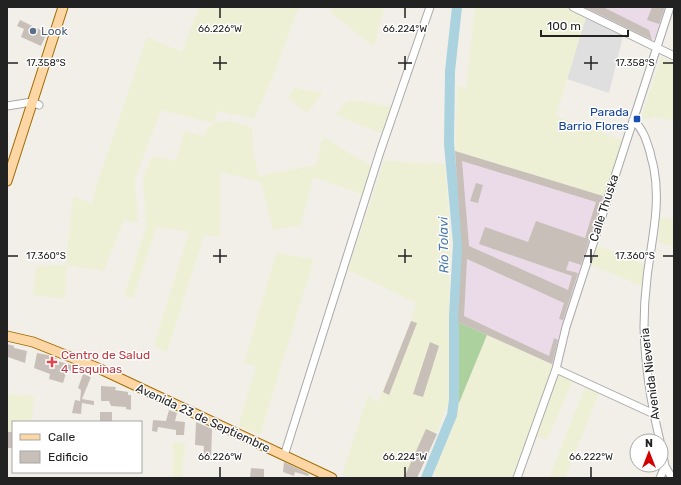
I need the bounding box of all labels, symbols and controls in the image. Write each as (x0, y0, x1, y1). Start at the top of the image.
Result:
scale bar (541, 12, 628, 38)
text: 100 m (547, 19, 581, 33)
text: 66.226°W (198, 23, 242, 35)
text: 66.224°W (383, 23, 427, 35)
place label: Look (41, 24, 68, 38)
marker: Look (28, 26, 38, 36)
text: 17.358°S (26, 57, 66, 69)
text: 17.358°S (615, 57, 655, 69)
place label: Parada Barrio Flores (558, 105, 629, 133)
marker: Parada Barrio Flores (632, 114, 642, 124)
street label: Calle Thuska (587, 173, 621, 243)
water label: Río Tolavi (435, 216, 451, 274)
text: 17.360°S (26, 250, 66, 262)
text: 17.360°S (615, 250, 655, 262)
street label: Avenida Nieveria (637, 327, 663, 421)
place label: Centro de Salud 4 Esquinas (61, 348, 150, 376)
marker: Centro de Salud 4 Esquinas (46, 356, 58, 368)
street label: Avenida 23 de Septiembre (134, 381, 272, 455)
legend (12, 421, 142, 473)
text: Calle (48, 430, 75, 444)
north arrow (629, 433, 669, 473)
text: N (645, 437, 653, 450)
text: Edificio (48, 450, 88, 464)
text: 66.226°W (198, 451, 242, 463)
text: 66.224°W (383, 451, 427, 463)
text: 66.222°W (569, 451, 613, 463)

